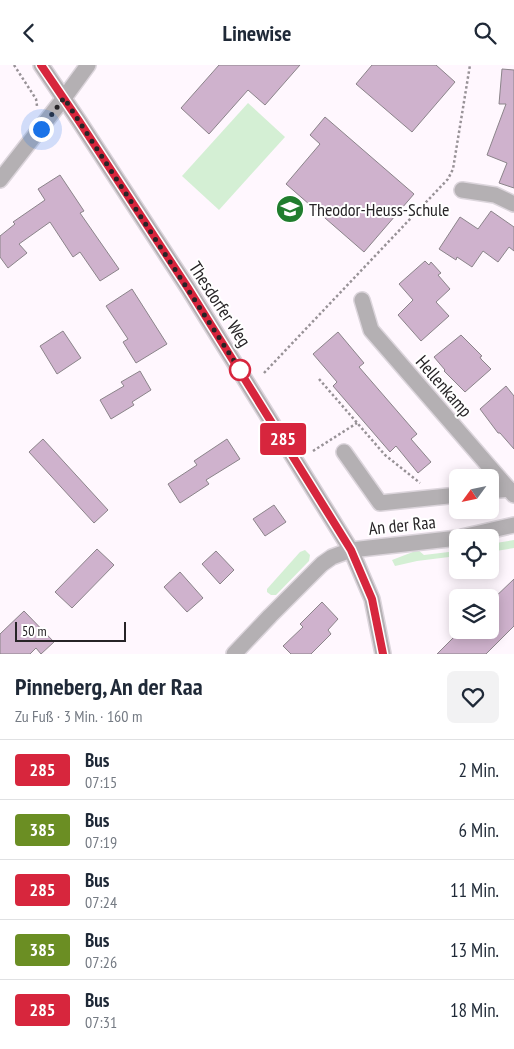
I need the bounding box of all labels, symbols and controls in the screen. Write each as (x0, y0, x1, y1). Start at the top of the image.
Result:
icon: back (15, 19, 43, 47)
text: Linewise (223, 19, 291, 47)
icon: search (471, 19, 499, 47)
your location (29, 117, 54, 142)
school or university icon: Theodor-Heuss-Schule (275, 194, 305, 224)
place label: Theodor-Heuss-Schule (309, 198, 450, 221)
street label: Thesdorfer Weg (184, 257, 256, 351)
street label: Hellenkamp (411, 350, 477, 422)
unlabelled marker (229, 359, 251, 381)
line badge: 285 (254, 423, 312, 455)
text: 285 (270, 427, 296, 450)
north arrow (449, 469, 499, 519)
map controls (449, 469, 499, 639)
street label: An der Raa (367, 510, 437, 540)
button: locate (449, 529, 499, 579)
button: layers (449, 589, 499, 639)
scale bar (15, 619, 126, 642)
text: 50 m (22, 622, 47, 640)
text: Pinneberg, An der Raa (15, 671, 203, 702)
button: heart (447, 671, 499, 723)
text: Zu Fuß · 3 Min. · 160 m (15, 706, 142, 726)
text: Bus (85, 748, 109, 772)
text: 285 (30, 758, 55, 781)
text: 2 Min. (458, 758, 499, 782)
text: 07:15 (85, 772, 117, 792)
text: Bus (85, 808, 109, 832)
text: 385 (30, 818, 55, 841)
text: 6 Min. (458, 818, 499, 842)
text: 07:19 (85, 832, 117, 852)
text: Bus (85, 868, 109, 892)
text: 285 (30, 878, 55, 901)
text: 11 Min. (450, 878, 499, 902)
text: 07:24 (85, 892, 117, 912)
text: Bus (85, 928, 109, 952)
text: 385 (30, 938, 55, 961)
text: 13 Min. (450, 938, 499, 962)
text: 07:26 (85, 952, 117, 972)
text: Bus (85, 988, 109, 1012)
text: 285 (30, 998, 55, 1021)
text: 18 Min. (450, 998, 499, 1022)
text: 07:31 (85, 1012, 117, 1032)

